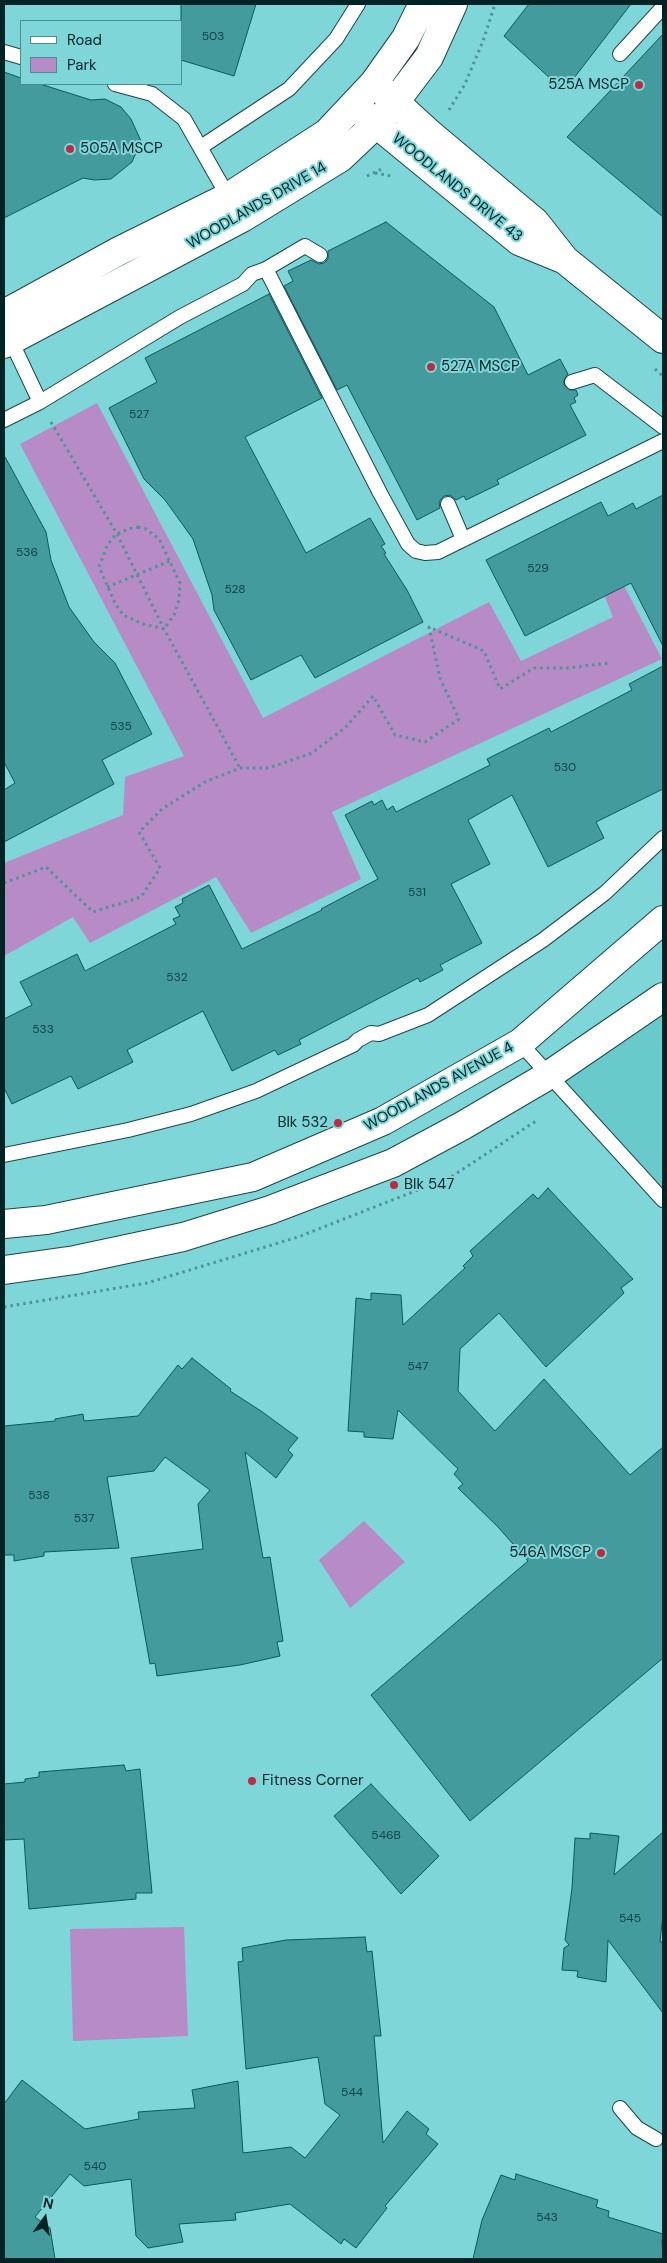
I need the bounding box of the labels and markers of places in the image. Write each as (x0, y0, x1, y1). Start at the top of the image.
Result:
place label: 525A MSCP (548, 76, 629, 94)
marker: 525A MSCP (633, 79, 645, 91)
place label: 505A MSCP (80, 140, 163, 158)
marker: 505A MSCP (64, 143, 76, 155)
place label: 527A MSCP (441, 358, 520, 376)
marker: 527A MSCP (425, 361, 437, 373)
place label: Blk 532 (277, 1114, 328, 1132)
marker: Blk 532 (332, 1117, 344, 1129)
place label: Blk 547 (404, 1176, 454, 1194)
marker: Blk 547 (388, 1179, 400, 1191)
place label: 546A MSCP (509, 1544, 591, 1562)
marker: 546A MSCP (595, 1547, 607, 1559)
place label: Fitness Corner (262, 1772, 364, 1790)
marker: Fitness Corner (246, 1775, 258, 1787)

